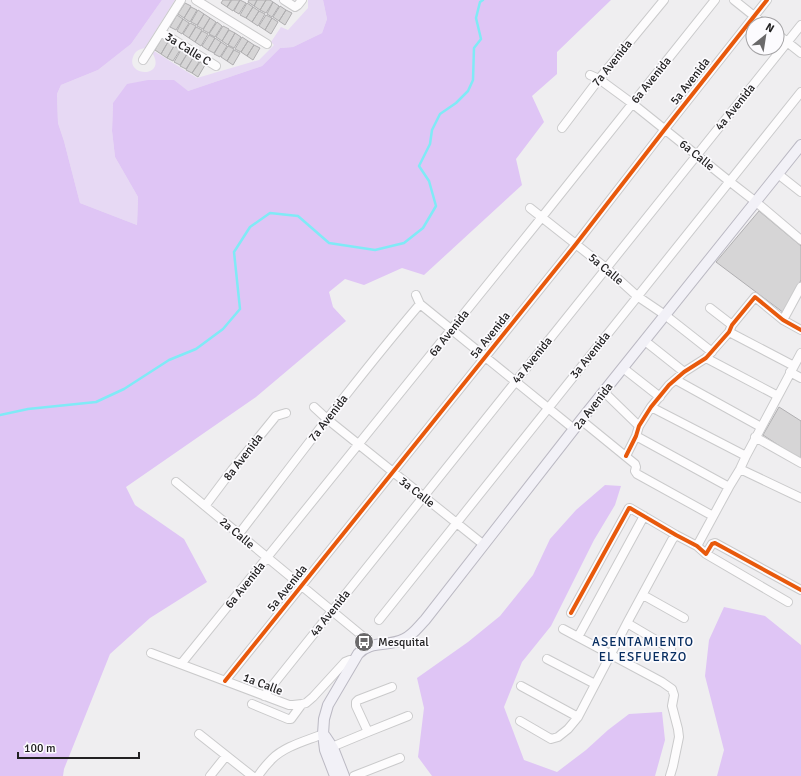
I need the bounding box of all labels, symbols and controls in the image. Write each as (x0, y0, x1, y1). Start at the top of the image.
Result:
north arrow (745, 16, 785, 56)
text: N (763, 20, 776, 35)
street label: 3a Calle C (162, 30, 213, 69)
street label: 7a Avenida (589, 37, 636, 90)
street label: 6a Avenida (628, 54, 675, 107)
street label: 5a Avenida (667, 55, 714, 108)
street label: 4a Avenida (712, 81, 759, 134)
street label: 6a Calle (676, 137, 717, 174)
street label: 5a Calle (585, 250, 626, 288)
street label: 6a Avenida (426, 307, 473, 360)
street label: 5a Avenida (467, 309, 514, 362)
street label: 3a Avenida (567, 329, 614, 382)
street label: 4a Avenida (509, 334, 556, 387)
street label: 2a Avenida (570, 380, 617, 433)
street label: 7a Avenida (305, 392, 352, 445)
street label: 8a Avenida (220, 431, 267, 484)
street label: 3a Calle (396, 474, 438, 511)
street label: 2a Calle (216, 514, 257, 552)
street label: 6a Avenida (222, 559, 269, 612)
street label: 5a Avenida (264, 562, 311, 615)
street label: 4a Avenida (307, 587, 354, 640)
bus stop icon: Mesquital (353, 631, 375, 653)
district label: ASENTAMIENTO EL ESFUERZO (592, 634, 694, 665)
place label: Mesquital (378, 635, 429, 650)
street label: 1a Calle (241, 670, 285, 699)
scale bar (18, 734, 139, 760)
text: 100 m (24, 741, 56, 756)

